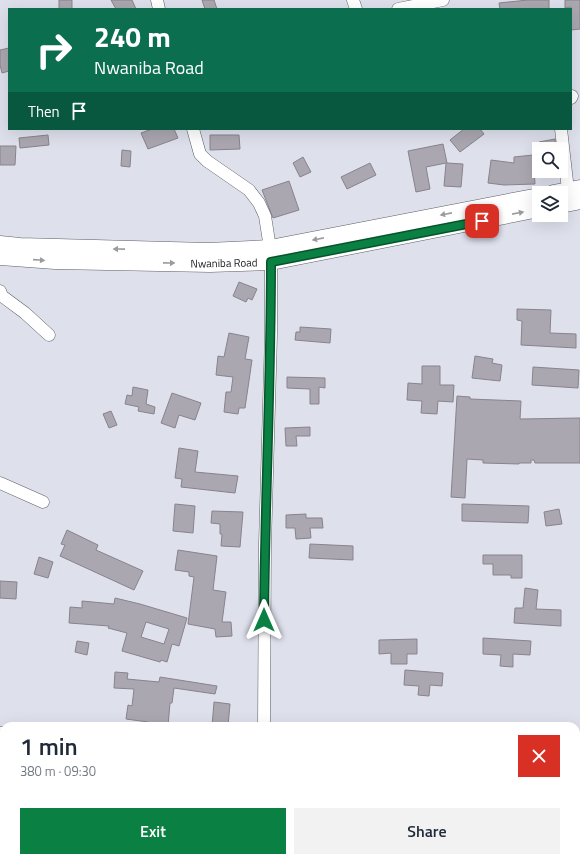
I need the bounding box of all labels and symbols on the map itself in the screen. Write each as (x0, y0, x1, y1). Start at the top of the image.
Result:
pin (465, 204, 499, 238)
one-way arrow (512, 210, 524, 216)
one-way arrow (440, 211, 452, 217)
one-way arrow (312, 236, 324, 242)
one-way arrow (112, 246, 125, 252)
street label: Nwaniba Road (190, 254, 258, 272)
one-way arrow (33, 256, 45, 263)
one-way arrow (163, 260, 176, 266)
position arrow (243, 599, 285, 641)

